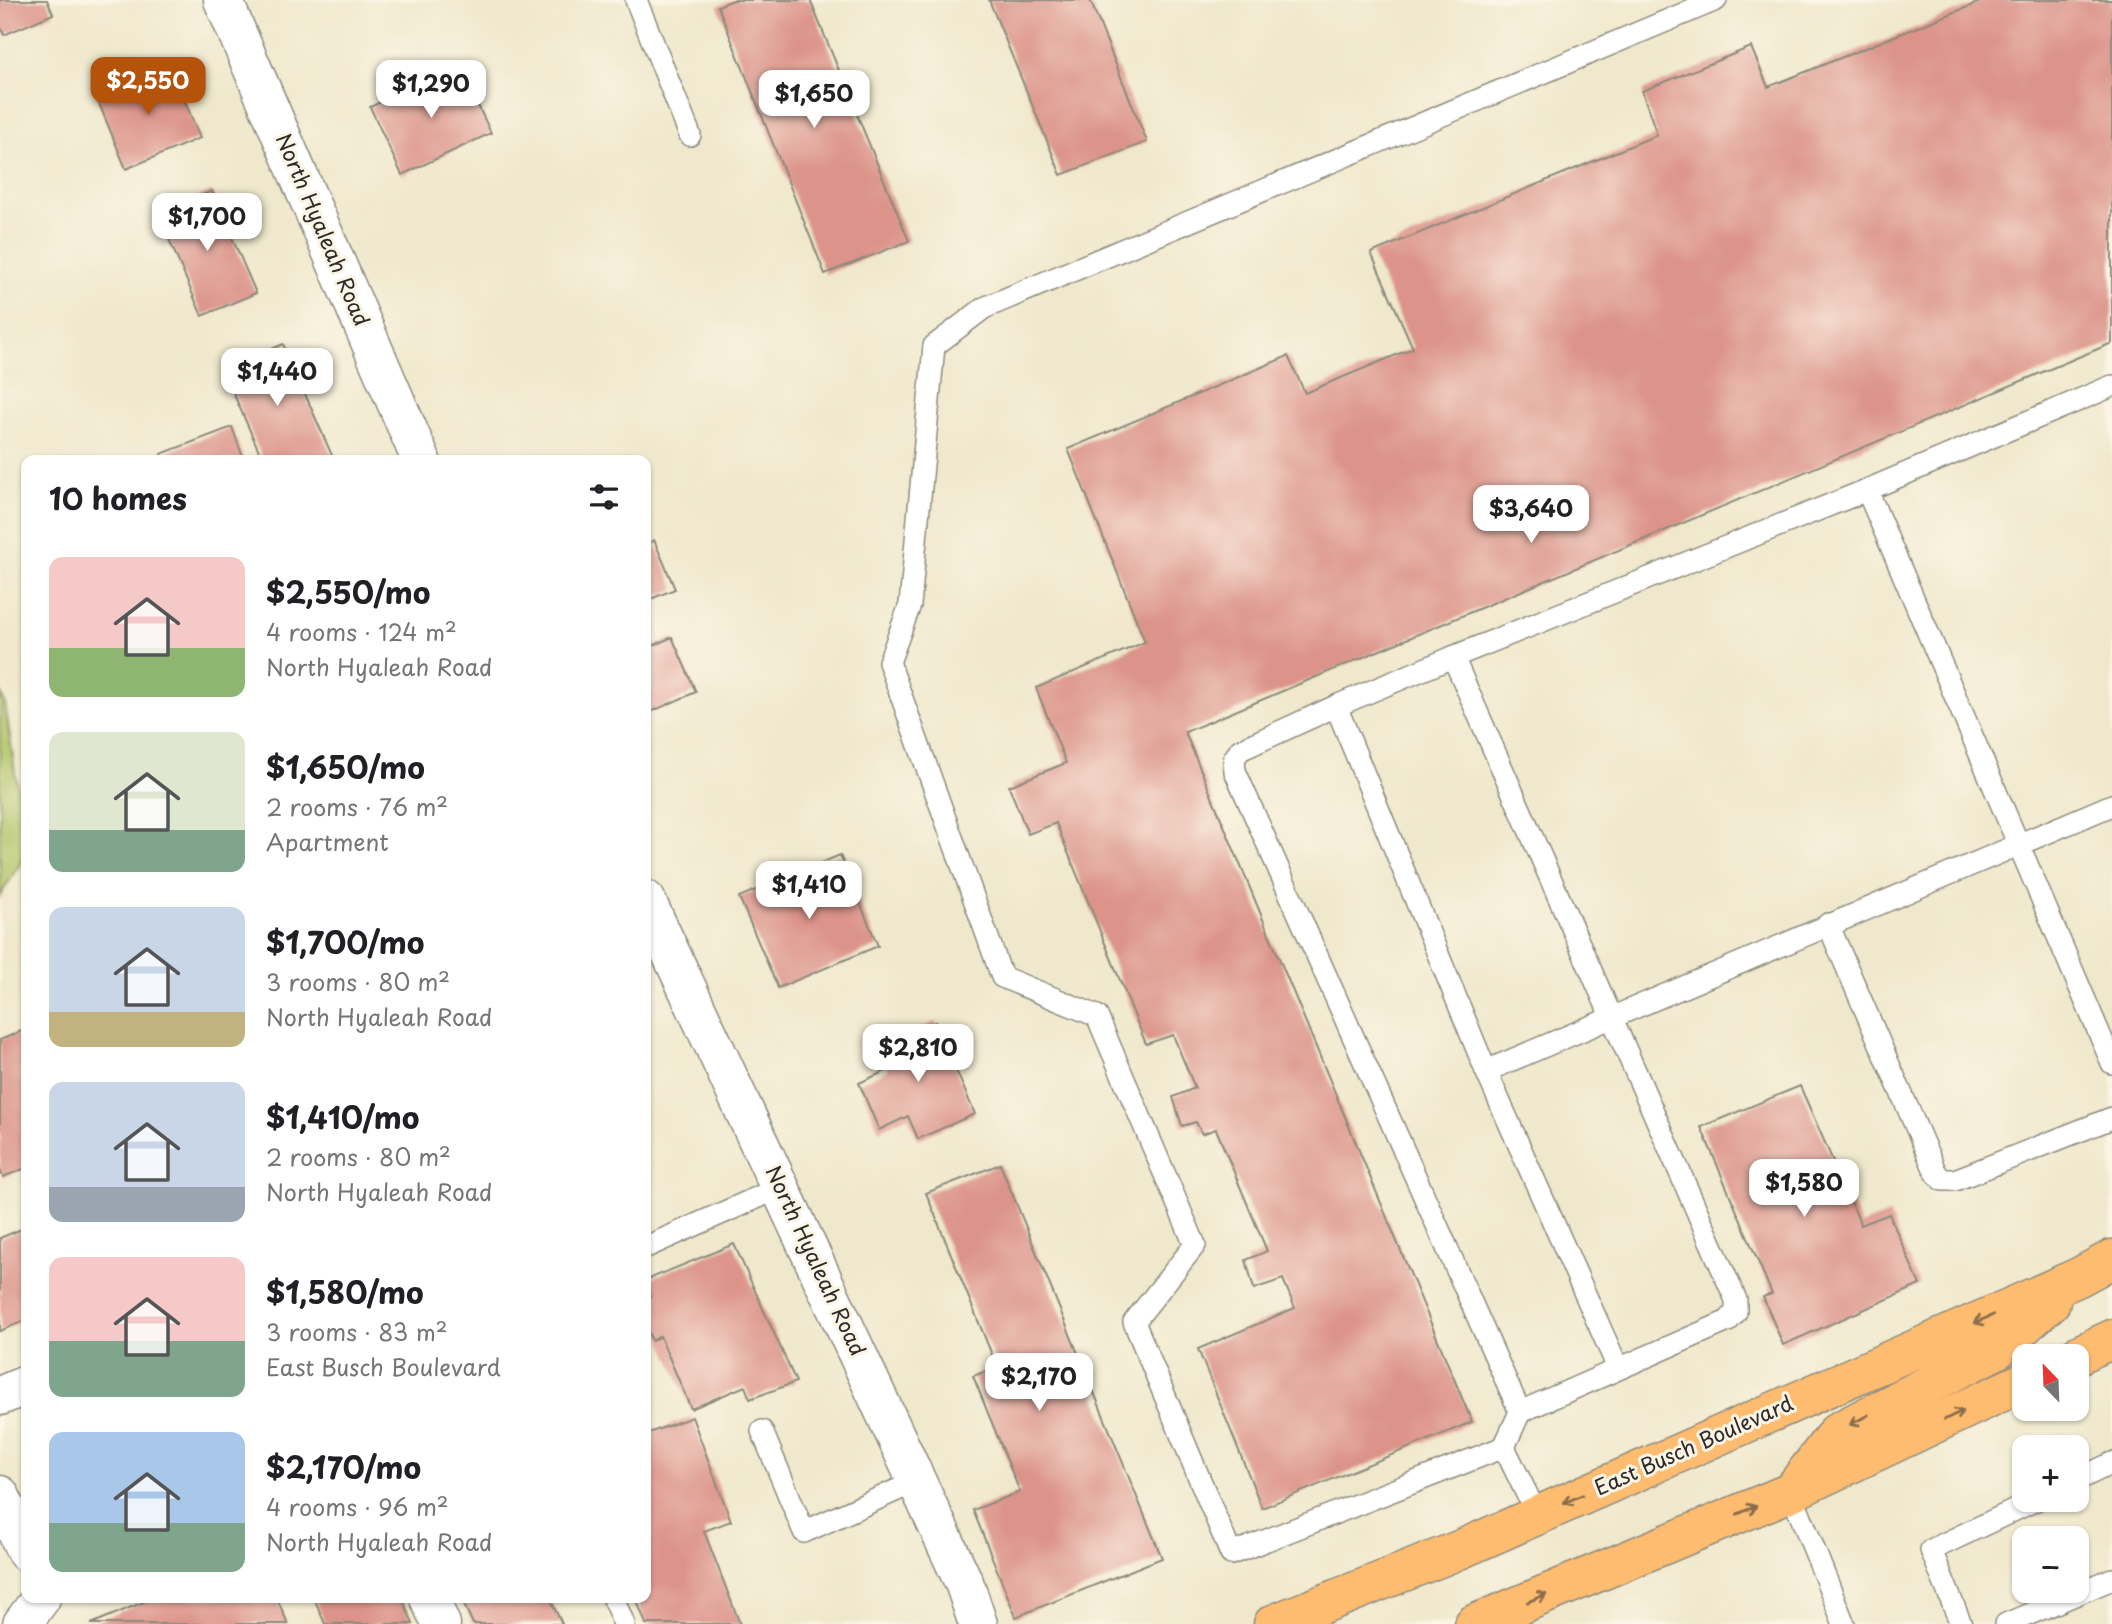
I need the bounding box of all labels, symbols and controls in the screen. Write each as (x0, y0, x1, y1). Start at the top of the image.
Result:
pin: $2,550 (91, 58, 205, 117)
pin: $1,290 (374, 60, 488, 120)
text: $2,550 (107, 62, 189, 97)
text: $1,290 (392, 65, 470, 100)
pin: $1,650 (757, 71, 871, 130)
text: $1,650 (775, 75, 853, 110)
street label: North Hyaleah Road (269, 128, 379, 331)
pin: $1,700 (150, 194, 264, 253)
text: $1,700 (168, 198, 246, 233)
pin: $1,440 (220, 348, 334, 408)
text: $1,440 (237, 353, 317, 388)
text: 10 homes (49, 475, 187, 520)
icon: filters (585, 478, 623, 516)
pin: $3,640 (1474, 486, 1588, 545)
text: $3,640 (1489, 490, 1573, 525)
text: $2,550/mo (266, 569, 430, 614)
icon: home (105, 585, 189, 669)
text: 4 rooms · 124 m² (266, 614, 457, 649)
text: North Hyaleah Road (266, 649, 492, 684)
text: $1,650/mo (266, 744, 425, 789)
icon: home (105, 760, 189, 844)
text: 2 rooms · 76 m² (266, 789, 448, 824)
text: Apartment (266, 824, 389, 859)
pin: $1,410 (752, 862, 866, 921)
text: $1,410 (772, 866, 846, 901)
text: $1,700/mo (266, 919, 424, 964)
icon: home (105, 935, 189, 1019)
text: 3 rooms · 80 m² (266, 964, 450, 999)
text: North Hyaleah Road (266, 999, 492, 1034)
pin: $2,810 (861, 1024, 975, 1084)
text: $2,810 (878, 1029, 958, 1064)
text: $1,410/mo (266, 1094, 419, 1139)
icon: home (105, 1110, 189, 1194)
text: 2 rooms · 80 m² (266, 1139, 451, 1174)
street label: North Hyaleah Road (759, 1160, 875, 1361)
pin: $1,580 (1747, 1160, 1861, 1219)
text: $1,580 (1765, 1164, 1843, 1199)
text: North Hyaleah Road (266, 1174, 492, 1209)
text: $1,580/mo (266, 1269, 424, 1314)
icon: home (105, 1285, 189, 1369)
one-way arrow (1973, 1313, 1995, 1326)
text: 3 rooms · 83 m² (266, 1314, 448, 1349)
north arrow (2012, 1344, 2090, 1421)
map controls (2012, 1344, 2089, 1603)
text: East Busch Boulevard (266, 1349, 501, 1384)
pin: $2,170 (982, 1354, 1096, 1413)
text: $2,170 (1001, 1358, 1077, 1393)
street label: East Busch Boulevard (1589, 1386, 1798, 1502)
one-way arrow (1943, 1407, 1964, 1421)
one-way arrow (1849, 1414, 1870, 1428)
button: + (2012, 1435, 2089, 1512)
text: $2,170/mo (266, 1444, 421, 1489)
icon: home (105, 1460, 189, 1544)
text: 4 rooms · 96 m² (266, 1489, 449, 1524)
one-way arrow (1563, 1493, 1585, 1506)
one-way arrow (1736, 1503, 1758, 1516)
text: North Hyaleah Road (266, 1524, 492, 1559)
button: − (2012, 1526, 2089, 1603)
one-way arrow (1526, 1590, 1548, 1603)

